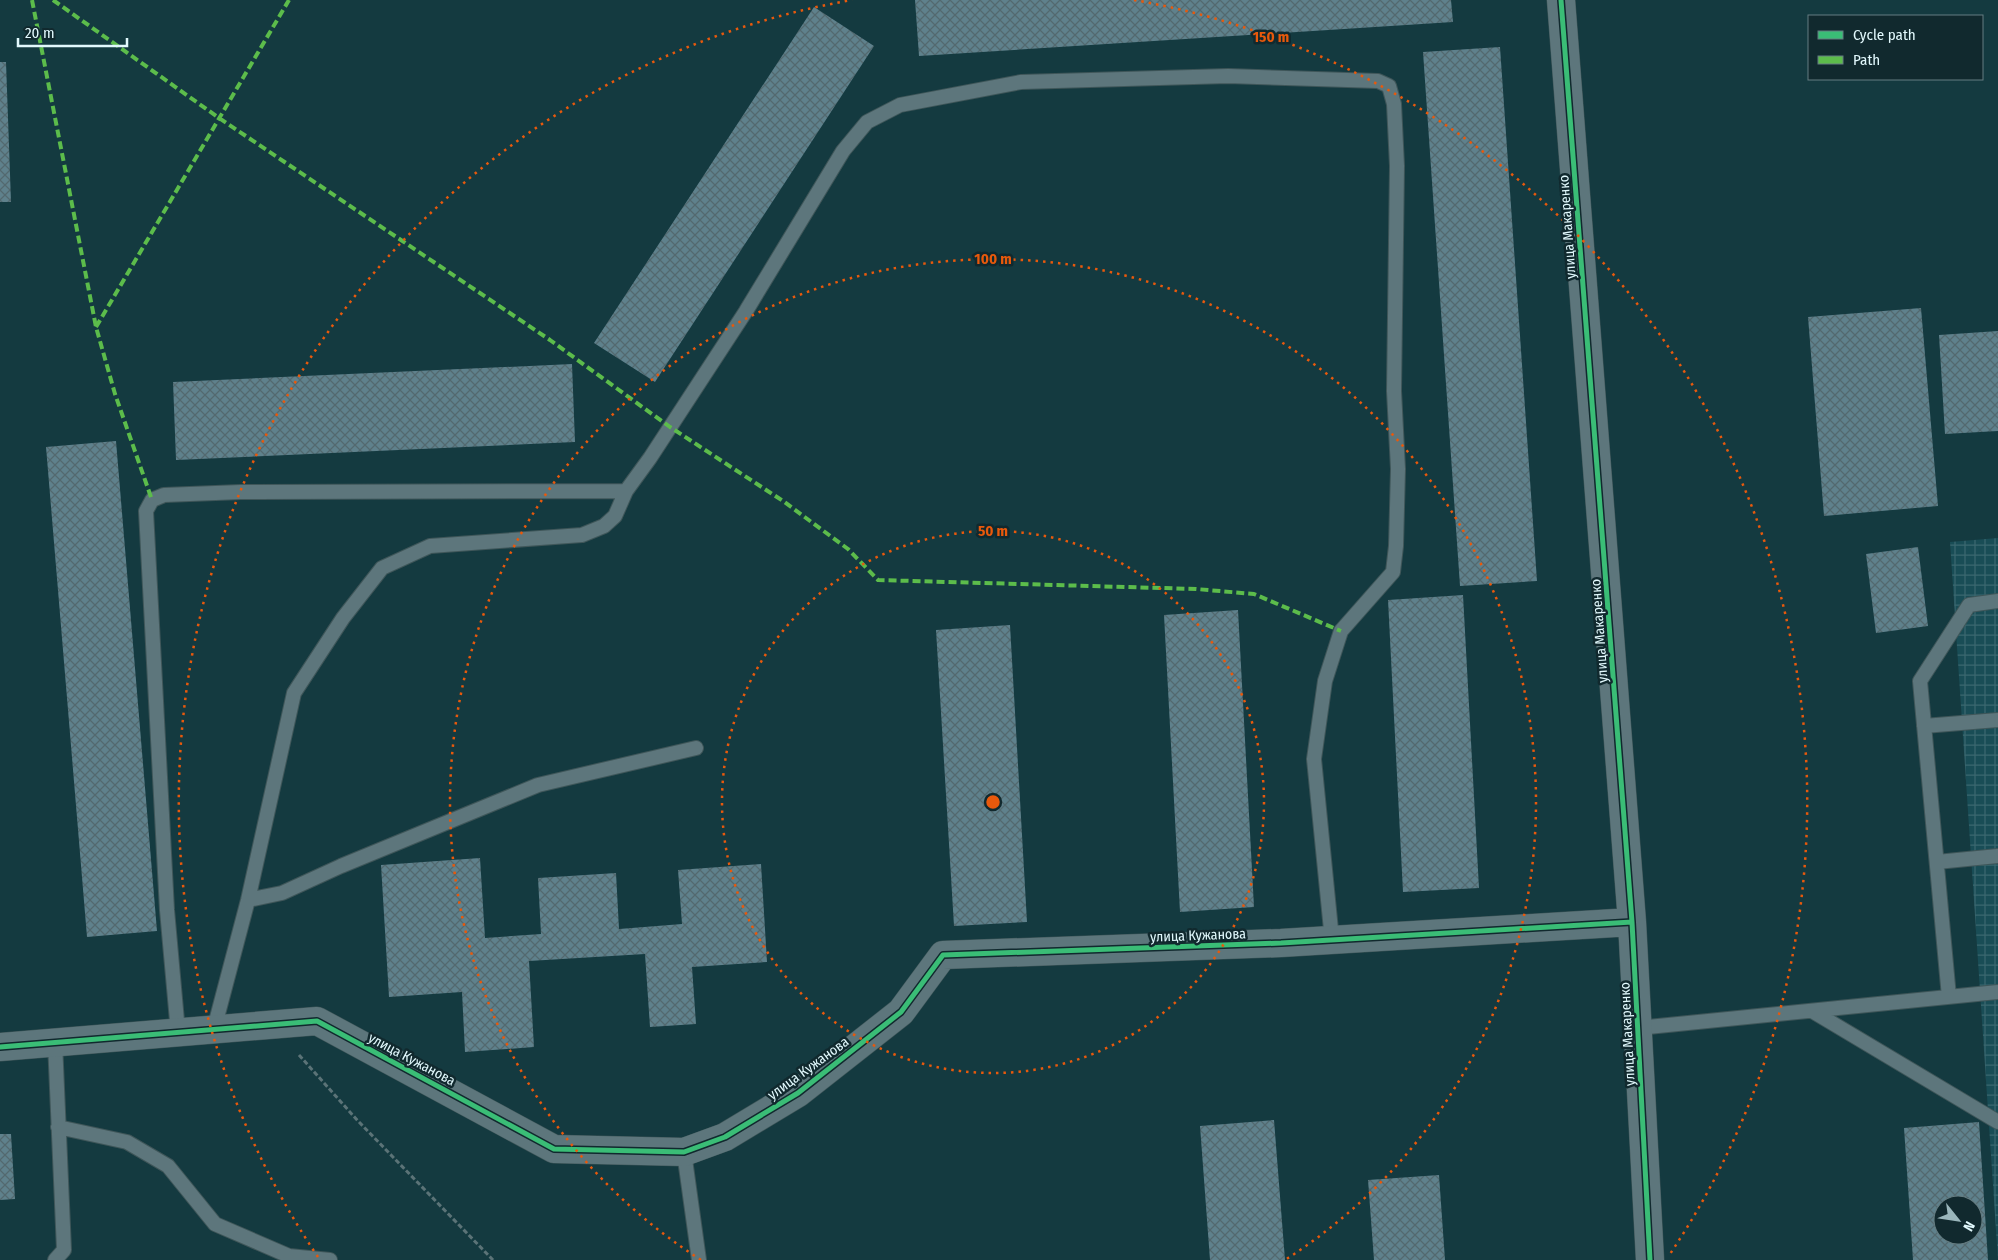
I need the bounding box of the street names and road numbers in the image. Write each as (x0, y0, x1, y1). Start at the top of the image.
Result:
street label: улица Макаренко (1555, 174, 1580, 279)
street label: улица Макаренко (1587, 578, 1612, 683)
street label: улица Кужанова (1150, 925, 1246, 946)
street label: улица Макаренко (1616, 982, 1639, 1086)
street label: улица Кужанова (365, 1029, 458, 1090)
street label: улица Кужанова (764, 1033, 852, 1104)

